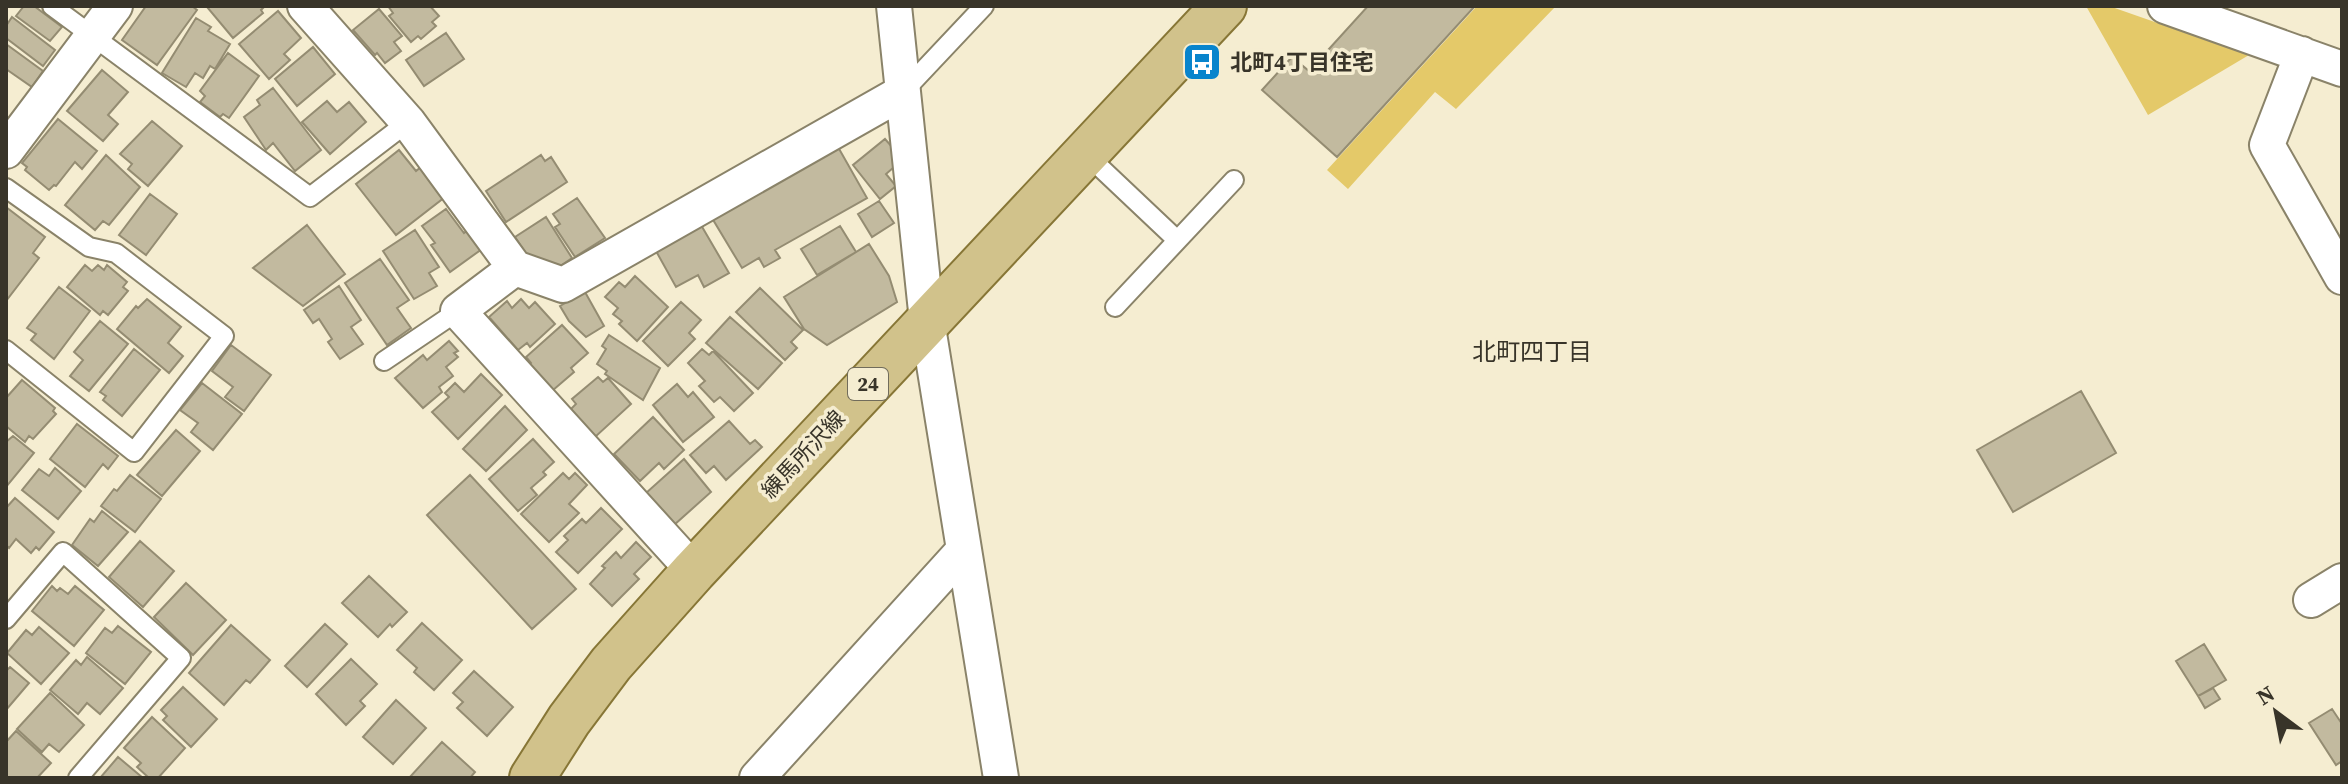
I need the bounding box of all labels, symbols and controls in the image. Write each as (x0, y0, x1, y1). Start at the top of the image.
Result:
bus stop icon: 北町4丁目住宅 (1181, 41, 1223, 83)
place label: 北町4丁目住宅 (1230, 47, 1374, 77)
district label: 北町四丁目 (1472, 335, 1592, 368)
road number: 24 (848, 368, 888, 400)
street label: 練馬所沢線 (755, 404, 851, 504)
north arrow (2236, 672, 2316, 752)
text: N (2251, 678, 2280, 712)

